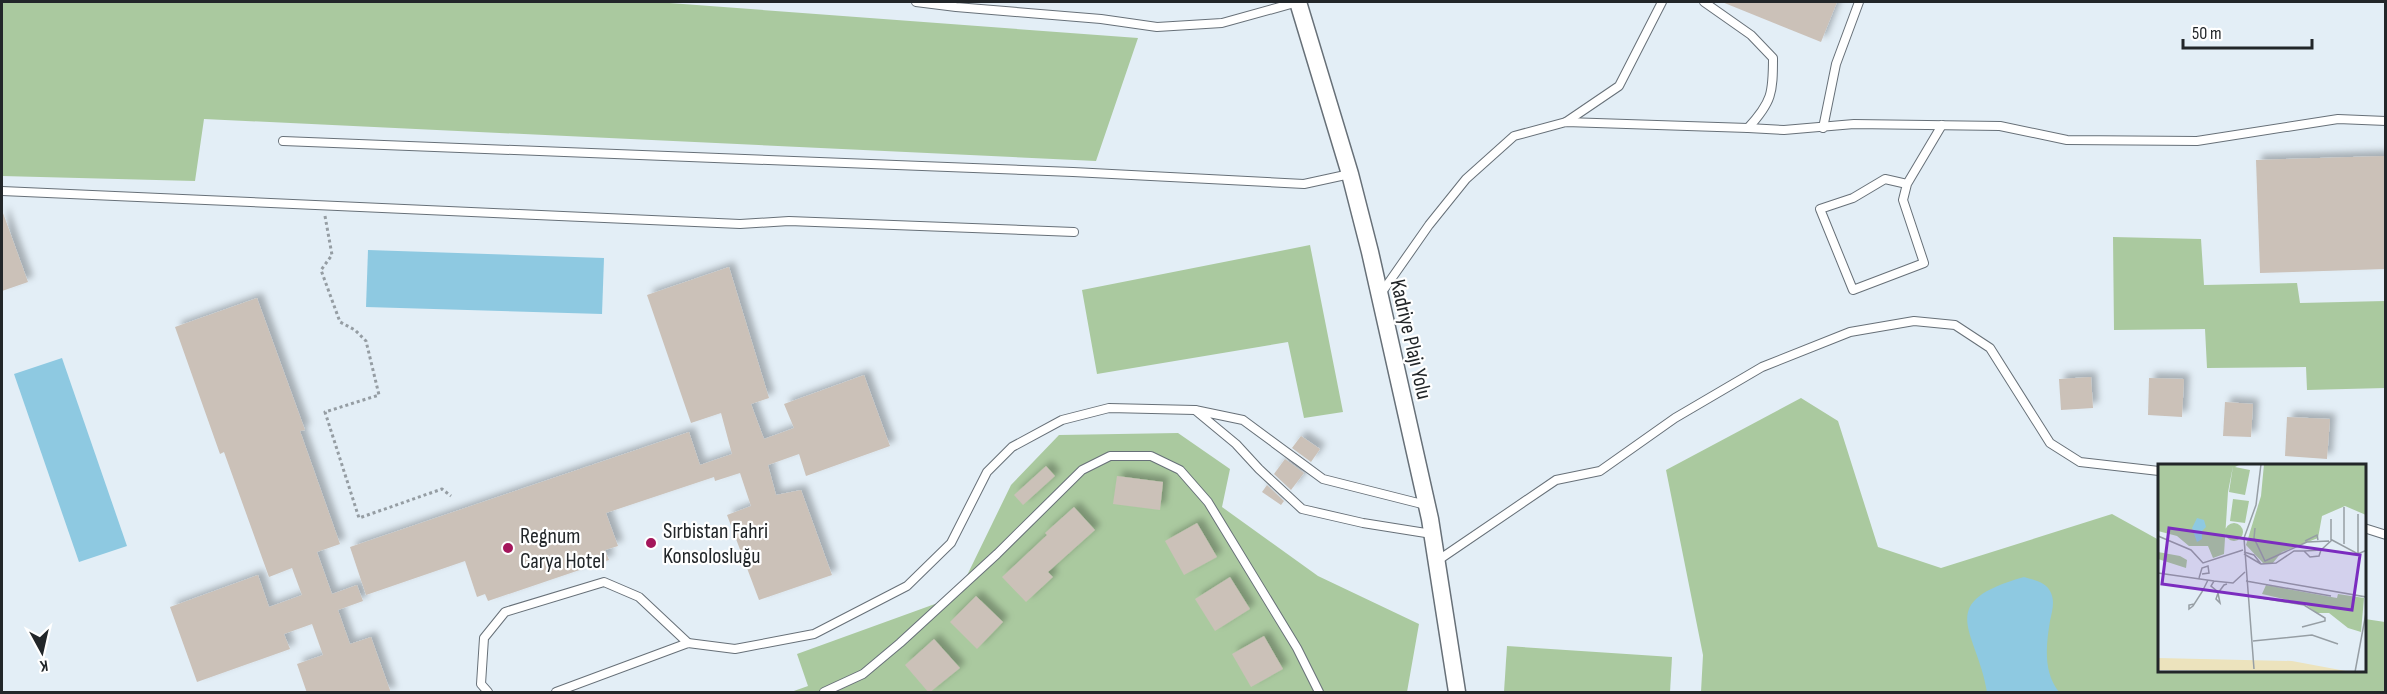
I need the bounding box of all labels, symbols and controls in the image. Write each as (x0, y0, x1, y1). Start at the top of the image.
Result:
scale bar (2183, 12, 2312, 50)
text: 50 m (2192, 23, 2222, 44)
street label: Kadriye Plajı Yolu (1384, 277, 1437, 402)
inset map (2158, 464, 2366, 673)
place label: Sırbistan Fahri Konsolosluğu (663, 518, 768, 570)
place label: Regnum Carya Hotel (520, 523, 605, 575)
marker: Sırbistan Fahri Konsolosluğu (644, 536, 658, 550)
marker: Regnum Carya Hotel (501, 541, 515, 555)
north arrow (12, 622, 72, 682)
text: K (39, 655, 49, 675)

